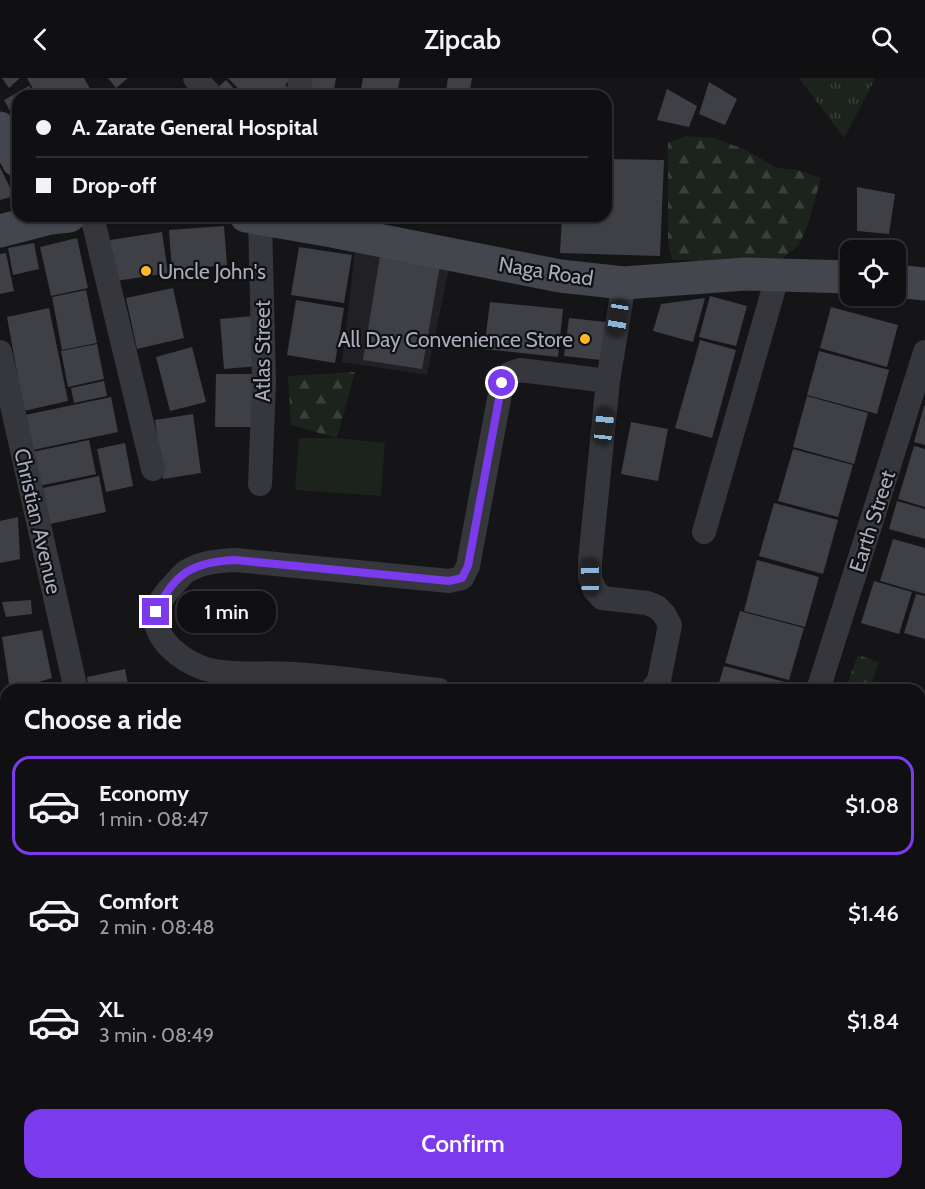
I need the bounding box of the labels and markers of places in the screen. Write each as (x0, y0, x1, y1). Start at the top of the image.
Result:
place label: Uncle John's (158, 259, 266, 284)
marker: Uncle John's (139, 264, 153, 278)
place label: All Day Convenience Store (338, 327, 573, 352)
marker: All Day Convenience Store (578, 332, 592, 346)

